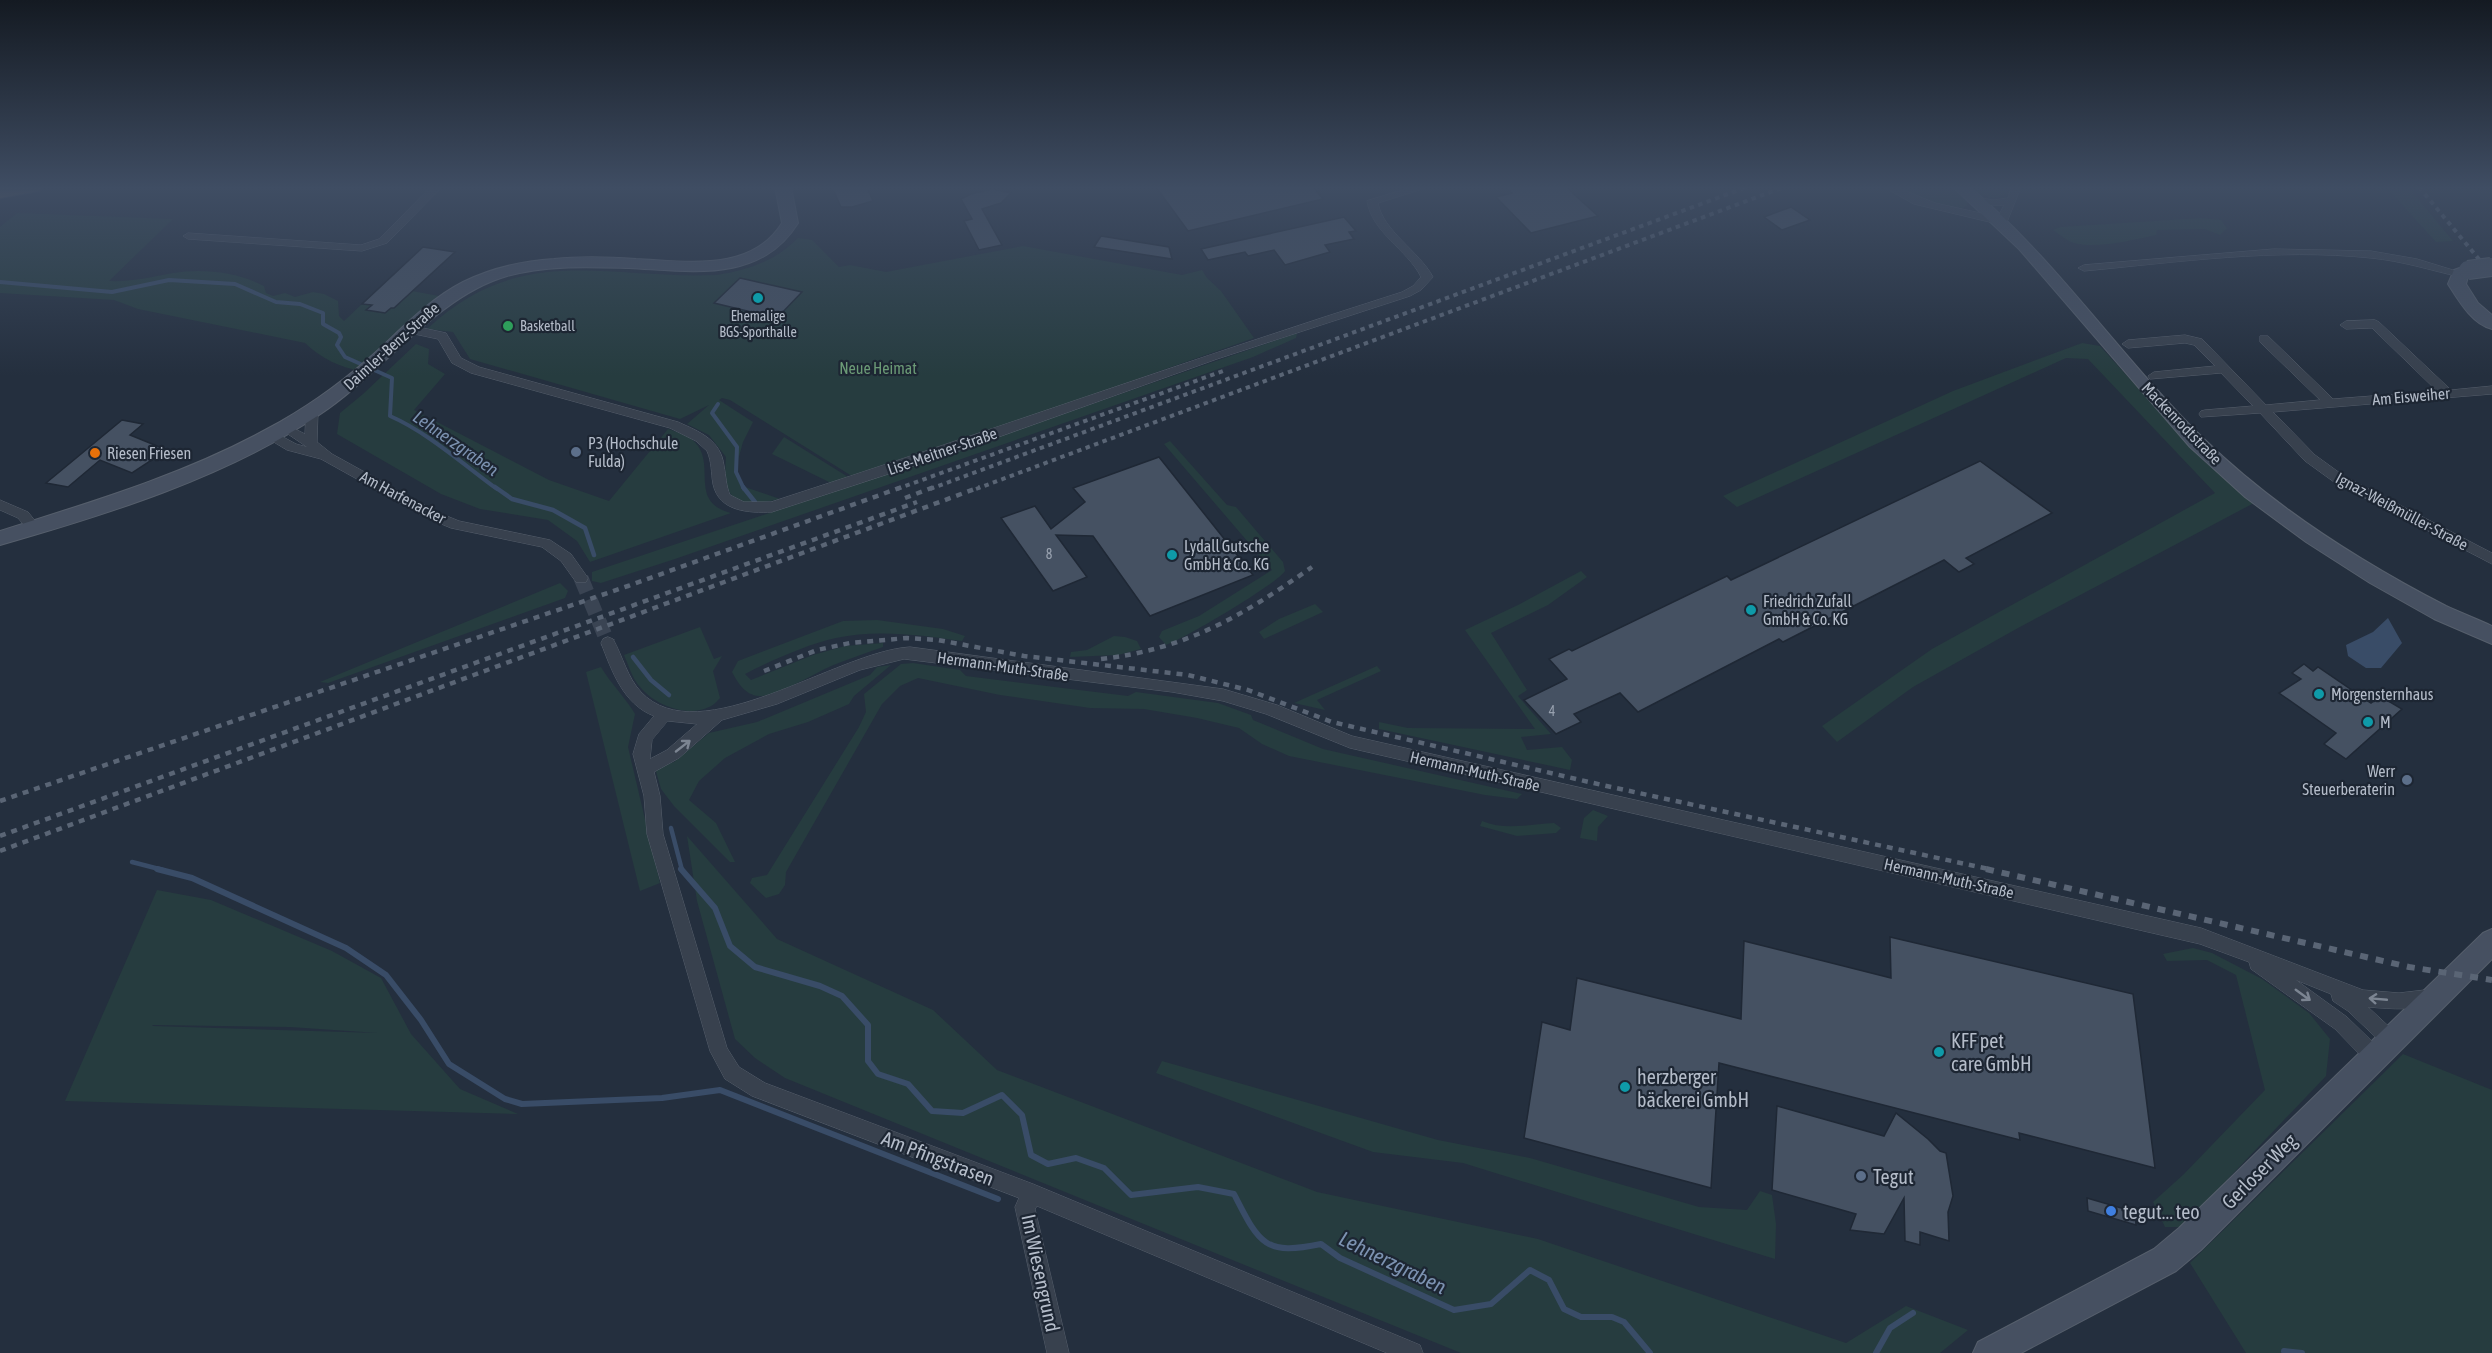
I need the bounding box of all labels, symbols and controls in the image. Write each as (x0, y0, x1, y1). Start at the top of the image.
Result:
marker: Ehemalige BGS-Sporthalle (751, 291, 765, 305)
street label: Daimler-Benz-Straße (340, 298, 442, 394)
place label: Ehemalige BGS-Sporthalle (719, 308, 797, 340)
place label: Basketball (520, 318, 575, 334)
marker: Basketball (501, 319, 515, 333)
park label: Neue Heimat (839, 359, 917, 377)
street label: Mackenrodtstraße (2138, 378, 2226, 468)
street label: Am Eisweiher (2371, 384, 2451, 408)
water label: Lehnerzgraben (409, 406, 503, 480)
street label: Lise-Meitner-Straße (885, 424, 999, 478)
place label: P3 (Hochschule Fulda) (588, 434, 678, 471)
place label: Riesen Friesen (107, 444, 191, 462)
marker: P3 (Hochschule Fulda) (569, 445, 583, 459)
marker: Riesen Friesen (88, 446, 102, 460)
street label: Am Harfenacker (357, 467, 449, 527)
street label: Ignaz-Weißmüller-Straße (2332, 469, 2471, 554)
place label: Lydall Gutsche GmbH & Co. KG (1184, 537, 1269, 573)
house number: 8 (1046, 546, 1053, 562)
marker: Lydall Gutsche GmbH & Co. KG (1165, 548, 1179, 562)
place label: Friedrich Zufall GmbH & Co. KG (1763, 592, 1853, 628)
marker: Friedrich Zufall GmbH & Co. KG (1744, 603, 1758, 617)
street label: Hermann-Muth-Straße (936, 648, 1070, 684)
place label: Morgensternhaus (2331, 685, 2434, 704)
marker: Morgensternhaus (2312, 687, 2326, 701)
house number: 4 (1549, 703, 1556, 719)
place label: M (2380, 713, 2391, 731)
marker: M (2361, 715, 2375, 729)
one-way arrow (675, 739, 691, 752)
street label: Hermann-Muth-Straße (1408, 747, 1542, 795)
place label: Werr Steuerberaterin (2302, 762, 2395, 798)
marker: Werr Steuerberaterin (2400, 773, 2414, 787)
street label: Hermann-Muth-Straße (1882, 854, 2016, 902)
one-way arrow (2295, 988, 2311, 1001)
one-way arrow (2369, 993, 2389, 1004)
place label: KFF pet care GmbH (1951, 1029, 2032, 1075)
marker: KFF pet care GmbH (1932, 1045, 1946, 1059)
place label: herzberger bäckerei GmbH (1637, 1065, 1749, 1111)
marker: herzberger bäckerei GmbH (1618, 1080, 1632, 1094)
street label: Am Pfingstrasen (879, 1126, 997, 1190)
street label: Gerloser Weg (2217, 1128, 2302, 1213)
place label: Tegut (1873, 1165, 1914, 1188)
marker: Tegut (1854, 1169, 1868, 1183)
place label: tegut… teo (2123, 1200, 2200, 1223)
marker: tegut… teo (2104, 1204, 2118, 1218)
street label: Im Wiesengrund (1017, 1212, 1065, 1334)
water label: Lehnerzgraben (1336, 1226, 1450, 1298)

